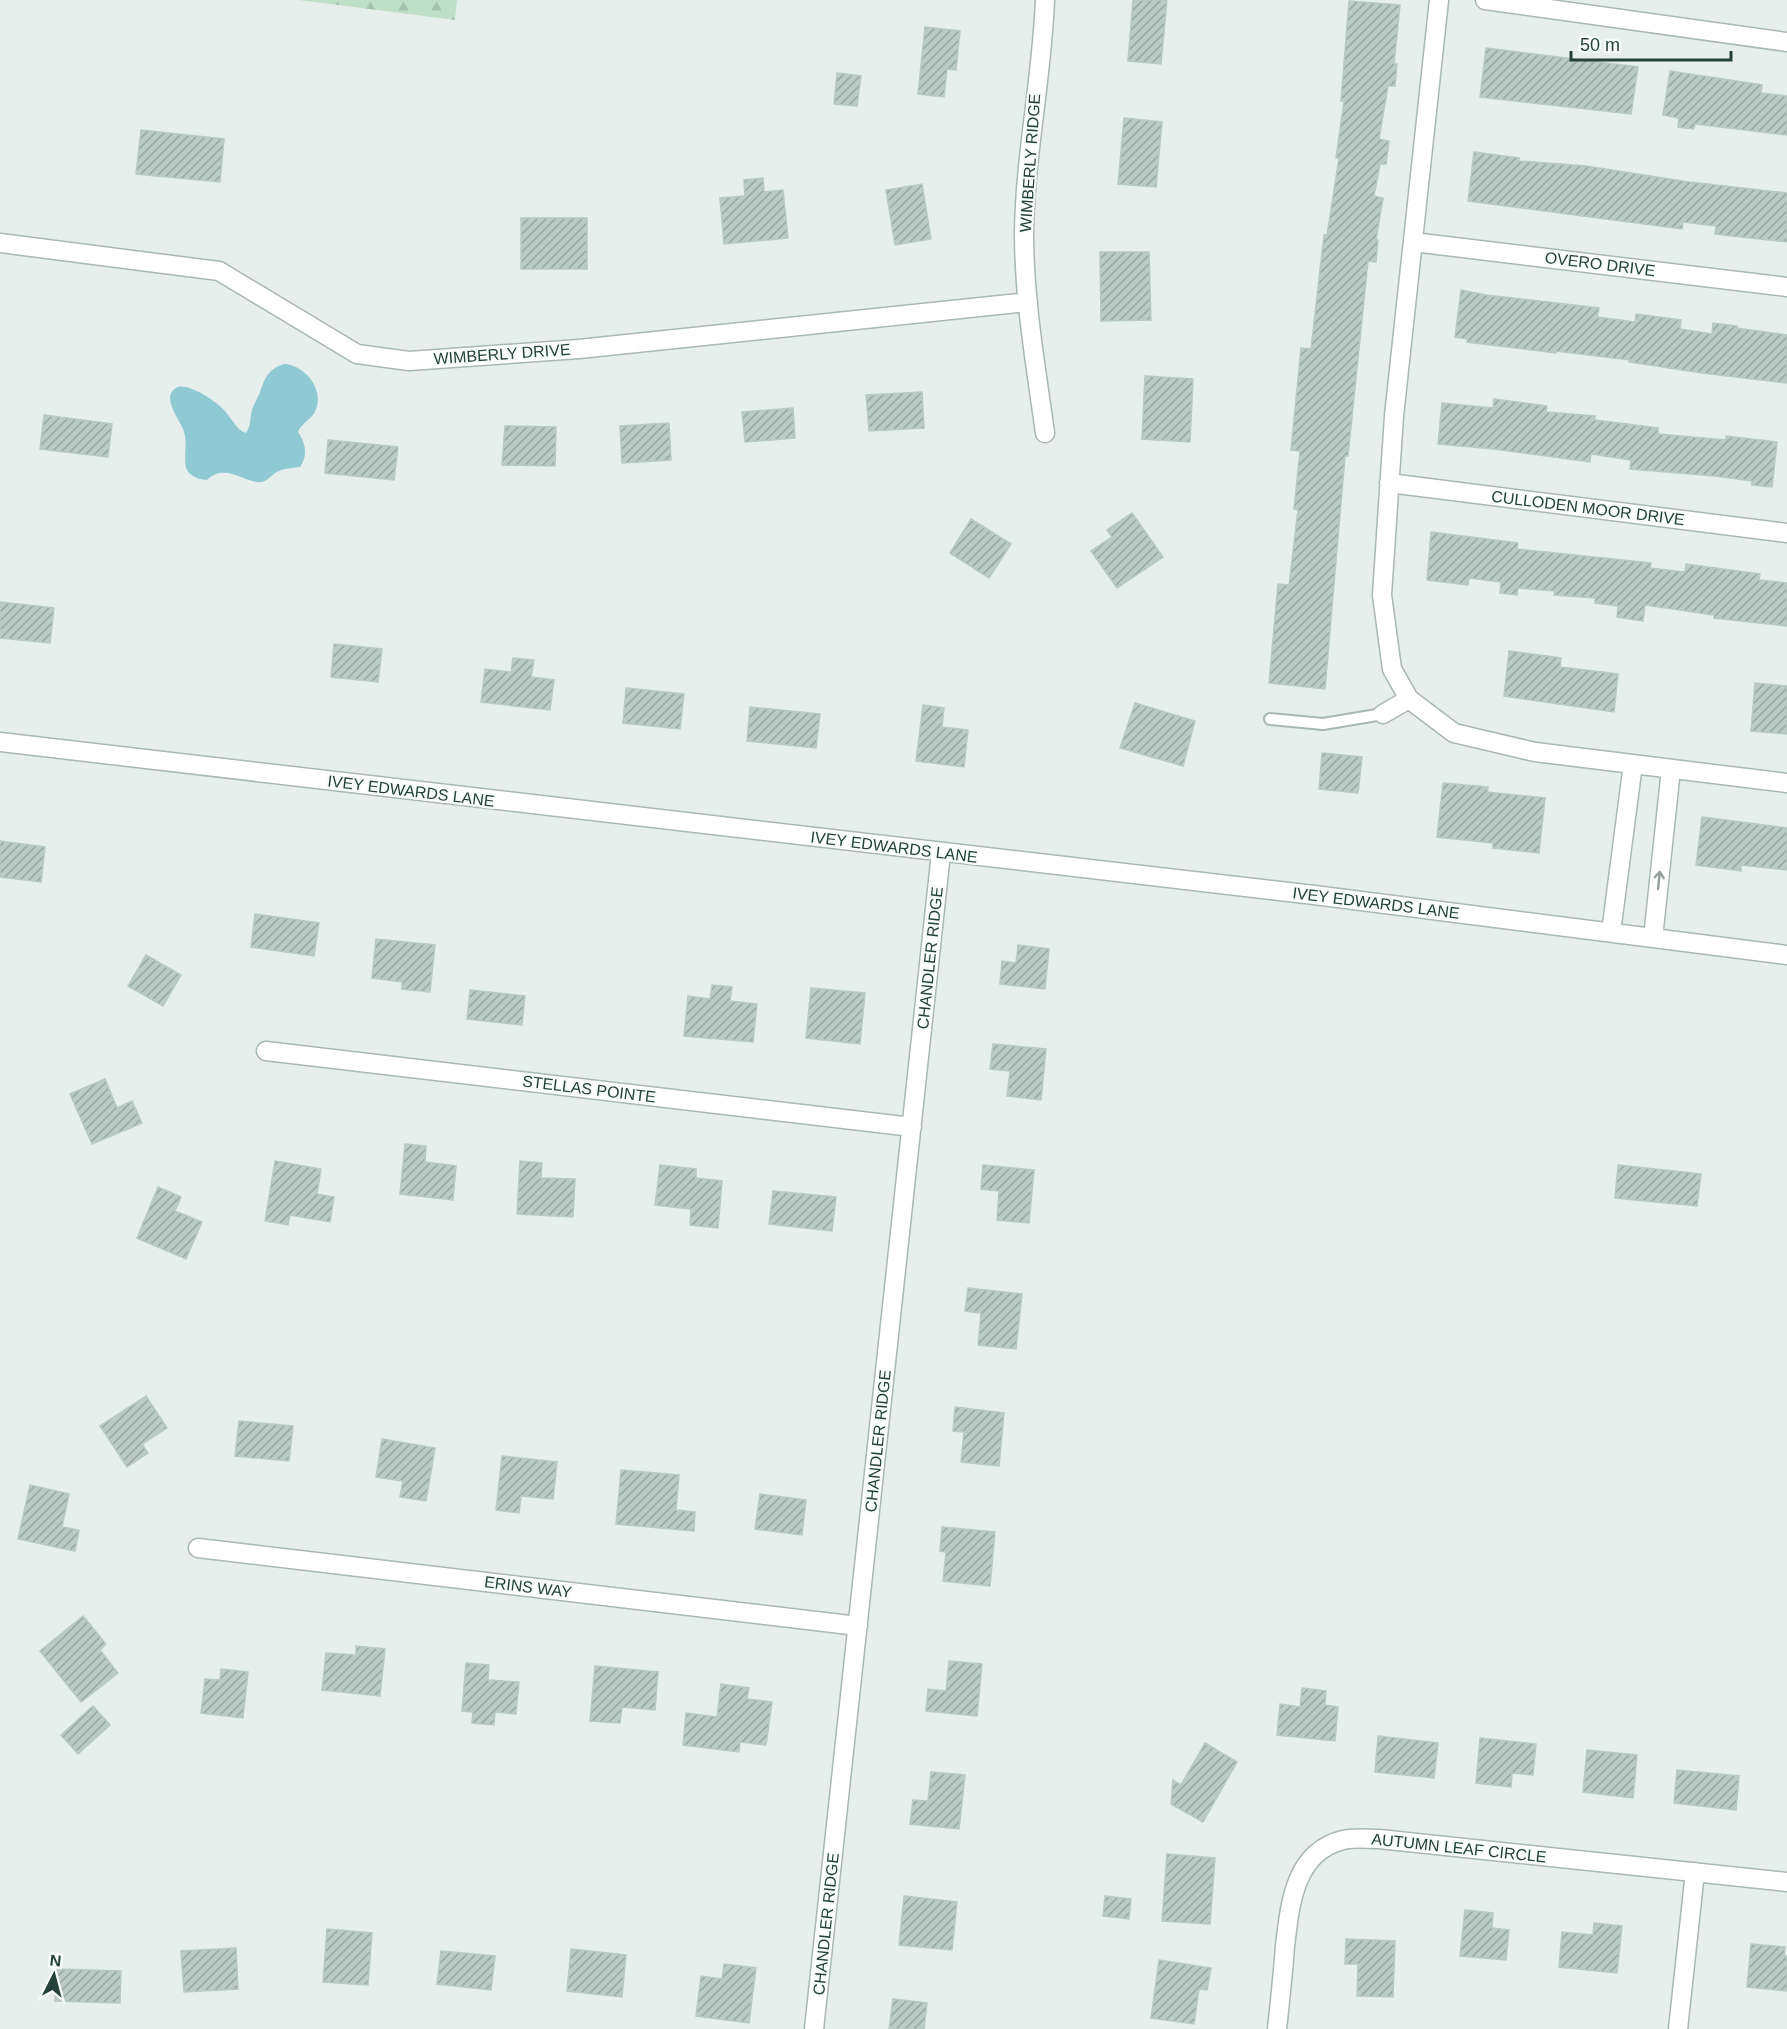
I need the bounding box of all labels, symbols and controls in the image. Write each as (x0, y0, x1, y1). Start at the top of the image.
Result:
scale bar (1571, 24, 1732, 62)
text: 50 m (1580, 35, 1620, 55)
street label: WIMBERLY RIDGE (1017, 93, 1043, 233)
street label: OVERO DRIVE (1544, 249, 1656, 279)
street label: WIMBERLY DRIVE (433, 341, 571, 367)
street label: CULLODEN MOOR DRIVE (1490, 488, 1686, 528)
street label: IVEY EDWARDS LANE (327, 772, 495, 810)
street label: IVEY EDWARDS LANE (810, 828, 978, 866)
one-way arrow (1654, 870, 1665, 890)
street label: IVEY EDWARDS LANE (1292, 884, 1460, 922)
street label: CHANDLER RIDGE (914, 886, 946, 1030)
street label: STELLAS POINTE (521, 1072, 657, 1106)
street label: CHANDLER RIDGE (862, 1369, 894, 1513)
street label: ERINS WAY (483, 1573, 573, 1601)
street label: AUTUMN LEAF CIRCLE (1371, 1830, 1547, 1866)
street label: CHANDLER RIDGE (810, 1852, 842, 1996)
north arrow (24, 1945, 84, 2005)
text: N (49, 1952, 62, 1970)

